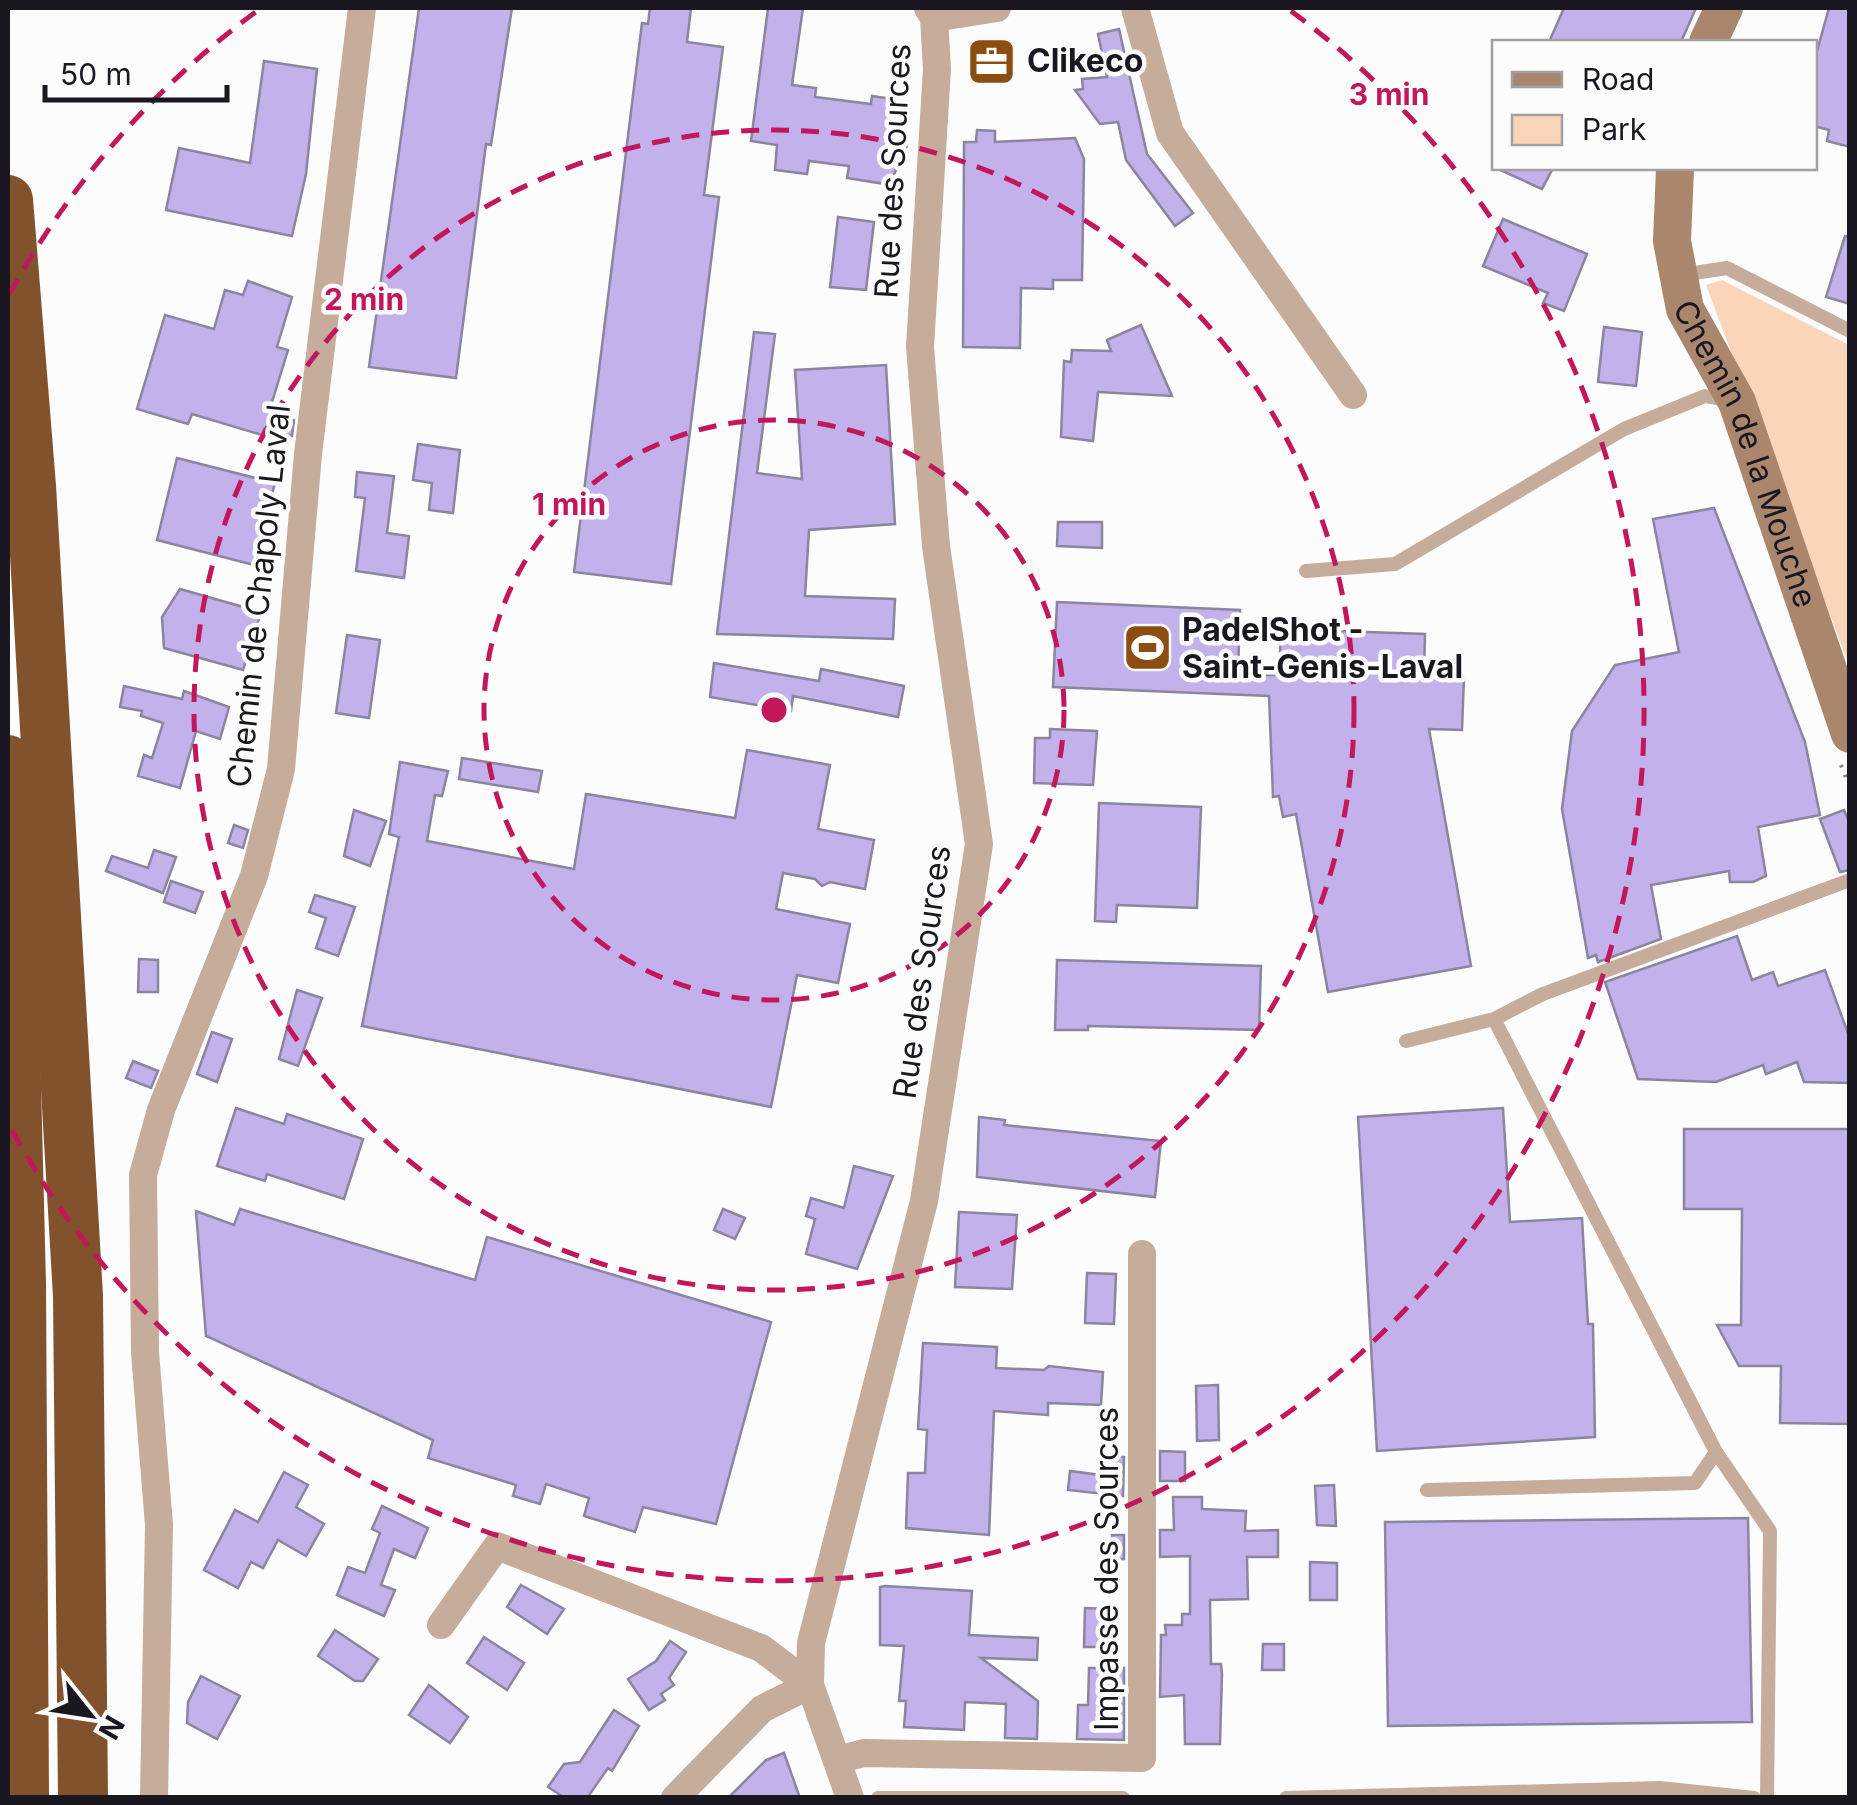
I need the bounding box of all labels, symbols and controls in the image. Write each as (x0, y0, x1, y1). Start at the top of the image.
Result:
office icon: Clikeco (966, 35, 1018, 87)
scale bar (45, 40, 228, 102)
legend (1492, 40, 1817, 170)
place label: Clikeco (1027, 41, 1143, 80)
street label: Rue des Sources (866, 42, 919, 299)
text: 50 m (60, 56, 132, 92)
text: Road (1582, 61, 1654, 97)
text: 3 min (1349, 76, 1429, 112)
text: Park (1582, 111, 1647, 147)
text: 2 min (324, 281, 404, 317)
street label: Chemin de la Mouche (1665, 293, 1825, 613)
street label: Chemin de Chapoly Laval (219, 402, 298, 789)
text: 1 min (532, 486, 606, 522)
place label: PadelShot - Saint-Genis-Laval (1182, 610, 1463, 686)
sports icon: PadelShot - Saint-Genis-Laval (1121, 622, 1173, 674)
centre of rings (756, 692, 792, 728)
street label: Rue des Sources (884, 843, 959, 1101)
street label: Impasse des Sources (1087, 1407, 1126, 1731)
north arrow (40, 1665, 140, 1765)
text: N (92, 1710, 132, 1745)

